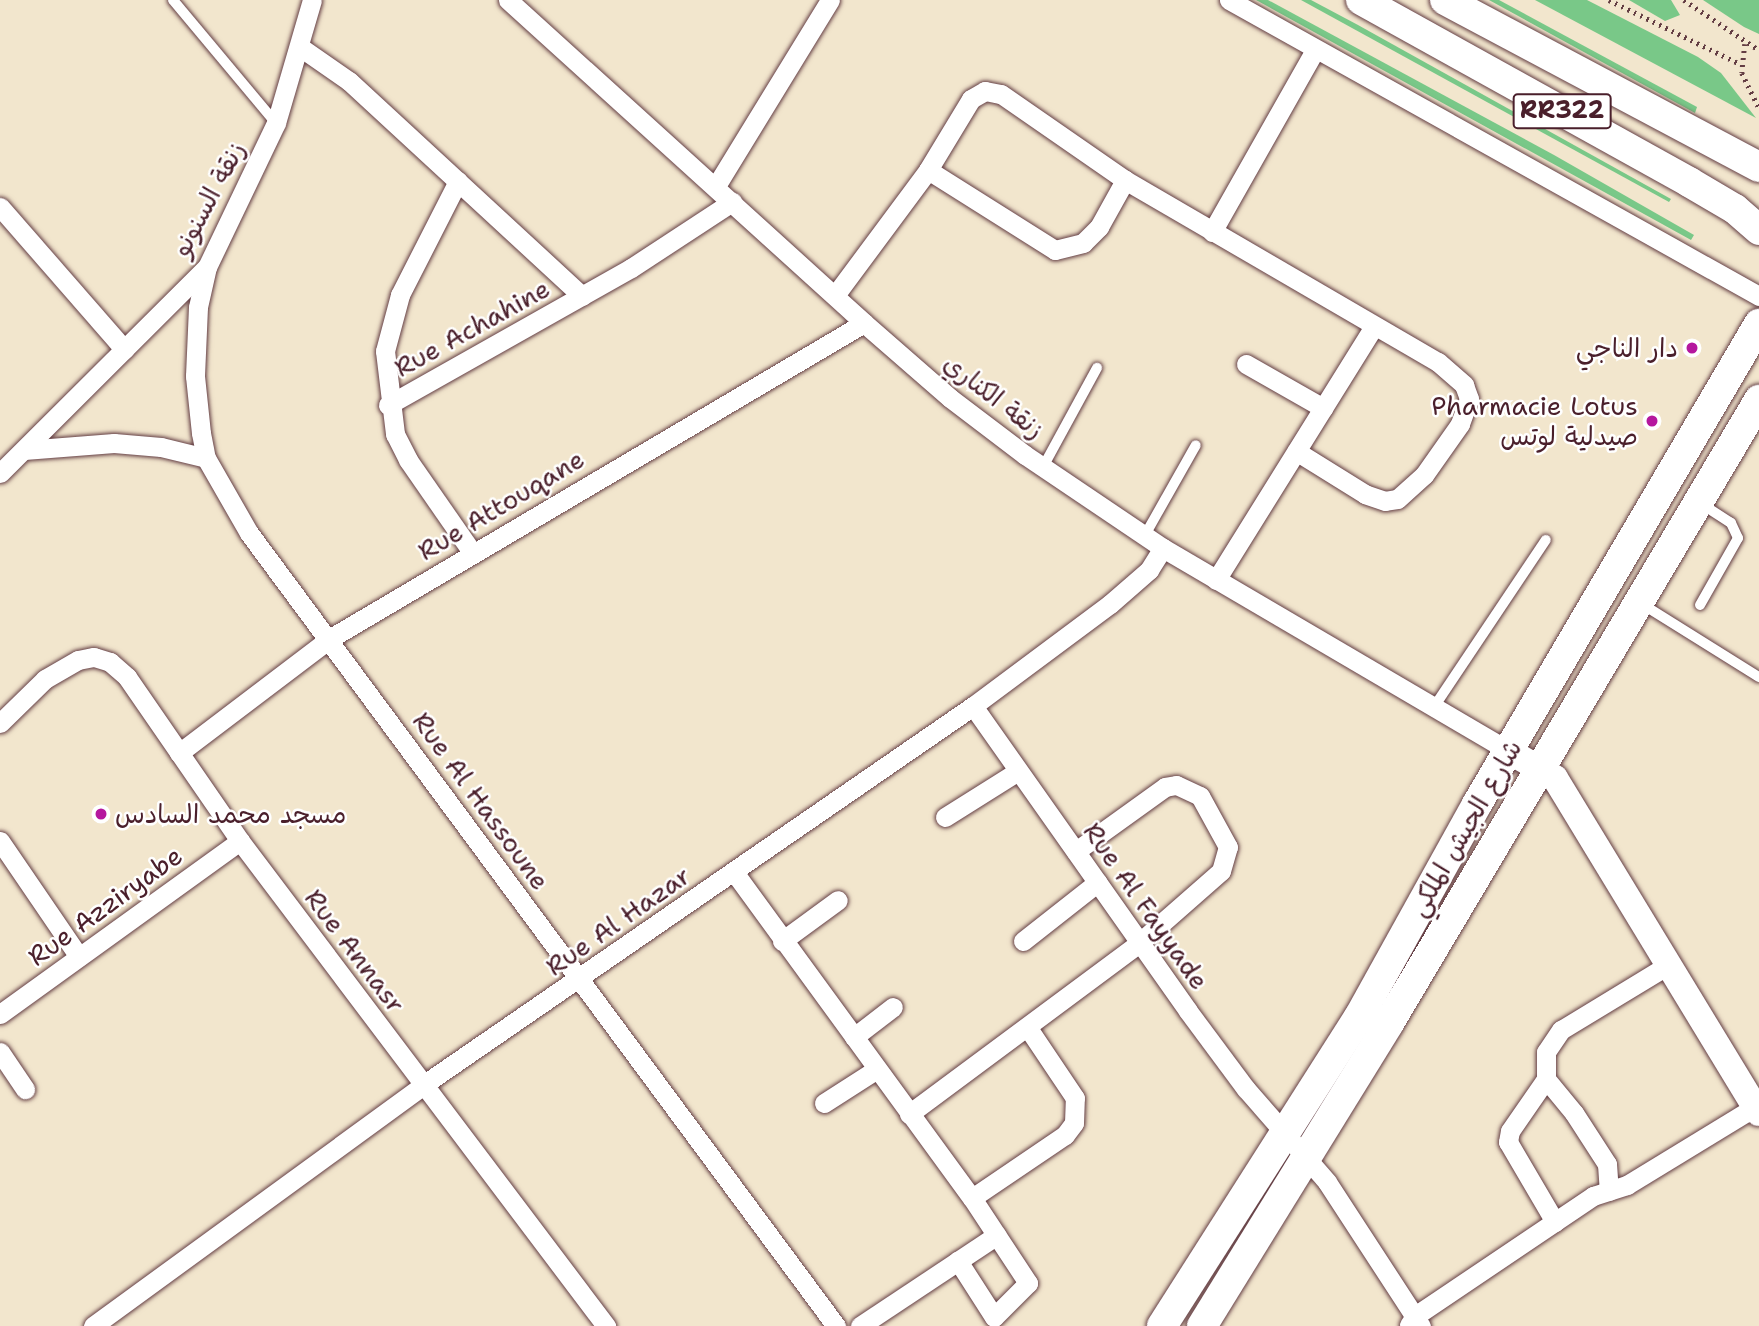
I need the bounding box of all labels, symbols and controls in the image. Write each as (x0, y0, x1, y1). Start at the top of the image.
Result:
road number: RR322 (1511, 90, 1613, 132)
street label: زنقة السنونو (165, 136, 251, 262)
street label: Rue Achahine (389, 272, 555, 384)
place label: دار الناجي (1576, 332, 1678, 364)
marker: دار الناجي (1684, 340, 1700, 356)
street label: زنقة الكناري (938, 347, 1050, 445)
place label: Pharmacie Lotus صيدلية لوتس (1431, 390, 1638, 452)
marker: Pharmacie Lotus صيدلية لوتس (1644, 413, 1660, 429)
street label: Rue Attouqane (412, 443, 590, 567)
street label: Rue Al Hassoune (406, 706, 556, 896)
street label: شارع الجيش الملكي (1402, 734, 1528, 922)
place label: مسجد محمد السادس (115, 798, 346, 830)
marker: مسجد محمد السادس (93, 806, 109, 822)
street label: Rue Al Fayyade (1077, 816, 1215, 996)
street label: Rue Azziryabe (22, 840, 188, 972)
street label: Rue Al Hazar (540, 860, 696, 982)
street label: Rue Annasr (298, 883, 412, 1019)

